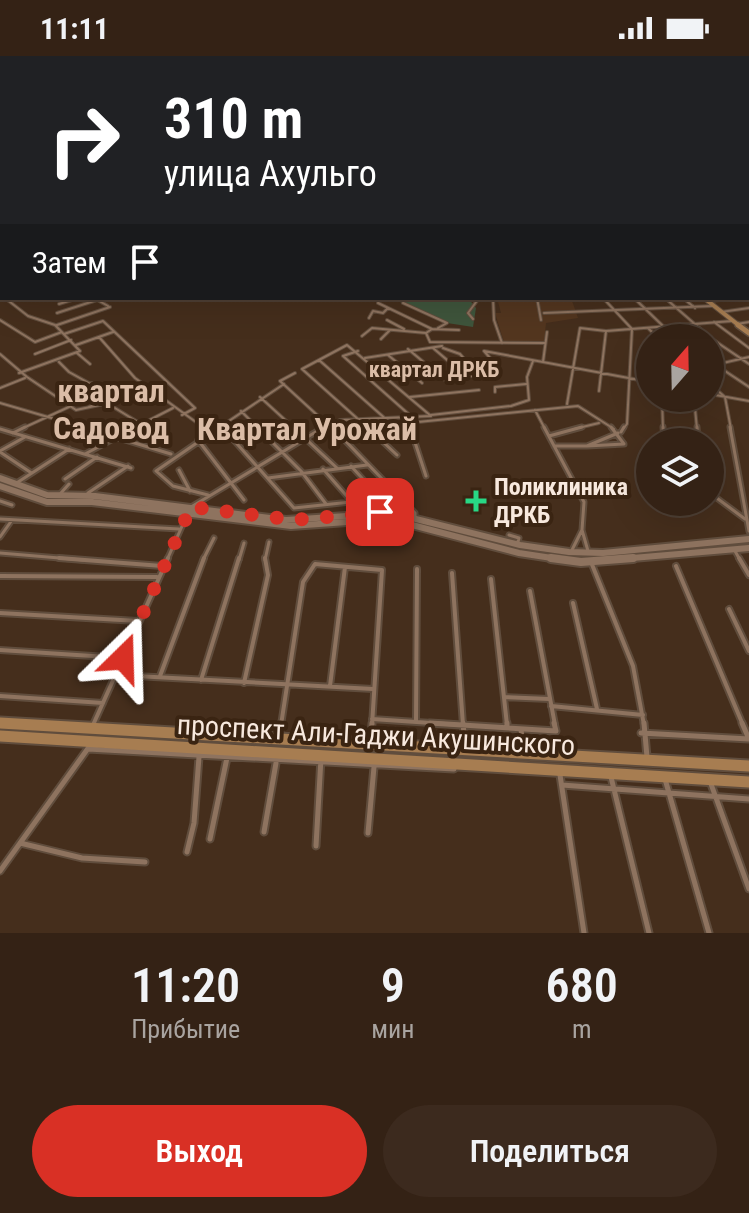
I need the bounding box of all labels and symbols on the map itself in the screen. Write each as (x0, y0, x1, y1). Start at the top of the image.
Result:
north arrow (636, 324, 724, 412)
district label: квартал ДРКБ (369, 357, 499, 382)
district label: квартал Садовод (53, 372, 169, 447)
district label: Квартал Урожай (197, 410, 417, 448)
place label: Поликлиника ДРКБ (494, 473, 628, 529)
pin (346, 478, 414, 546)
marker: Поликлиника ДРКБ (465, 490, 487, 512)
position arrow (81, 616, 165, 700)
street label: проспект Али-Гаджи Акушинского (176, 708, 576, 762)

